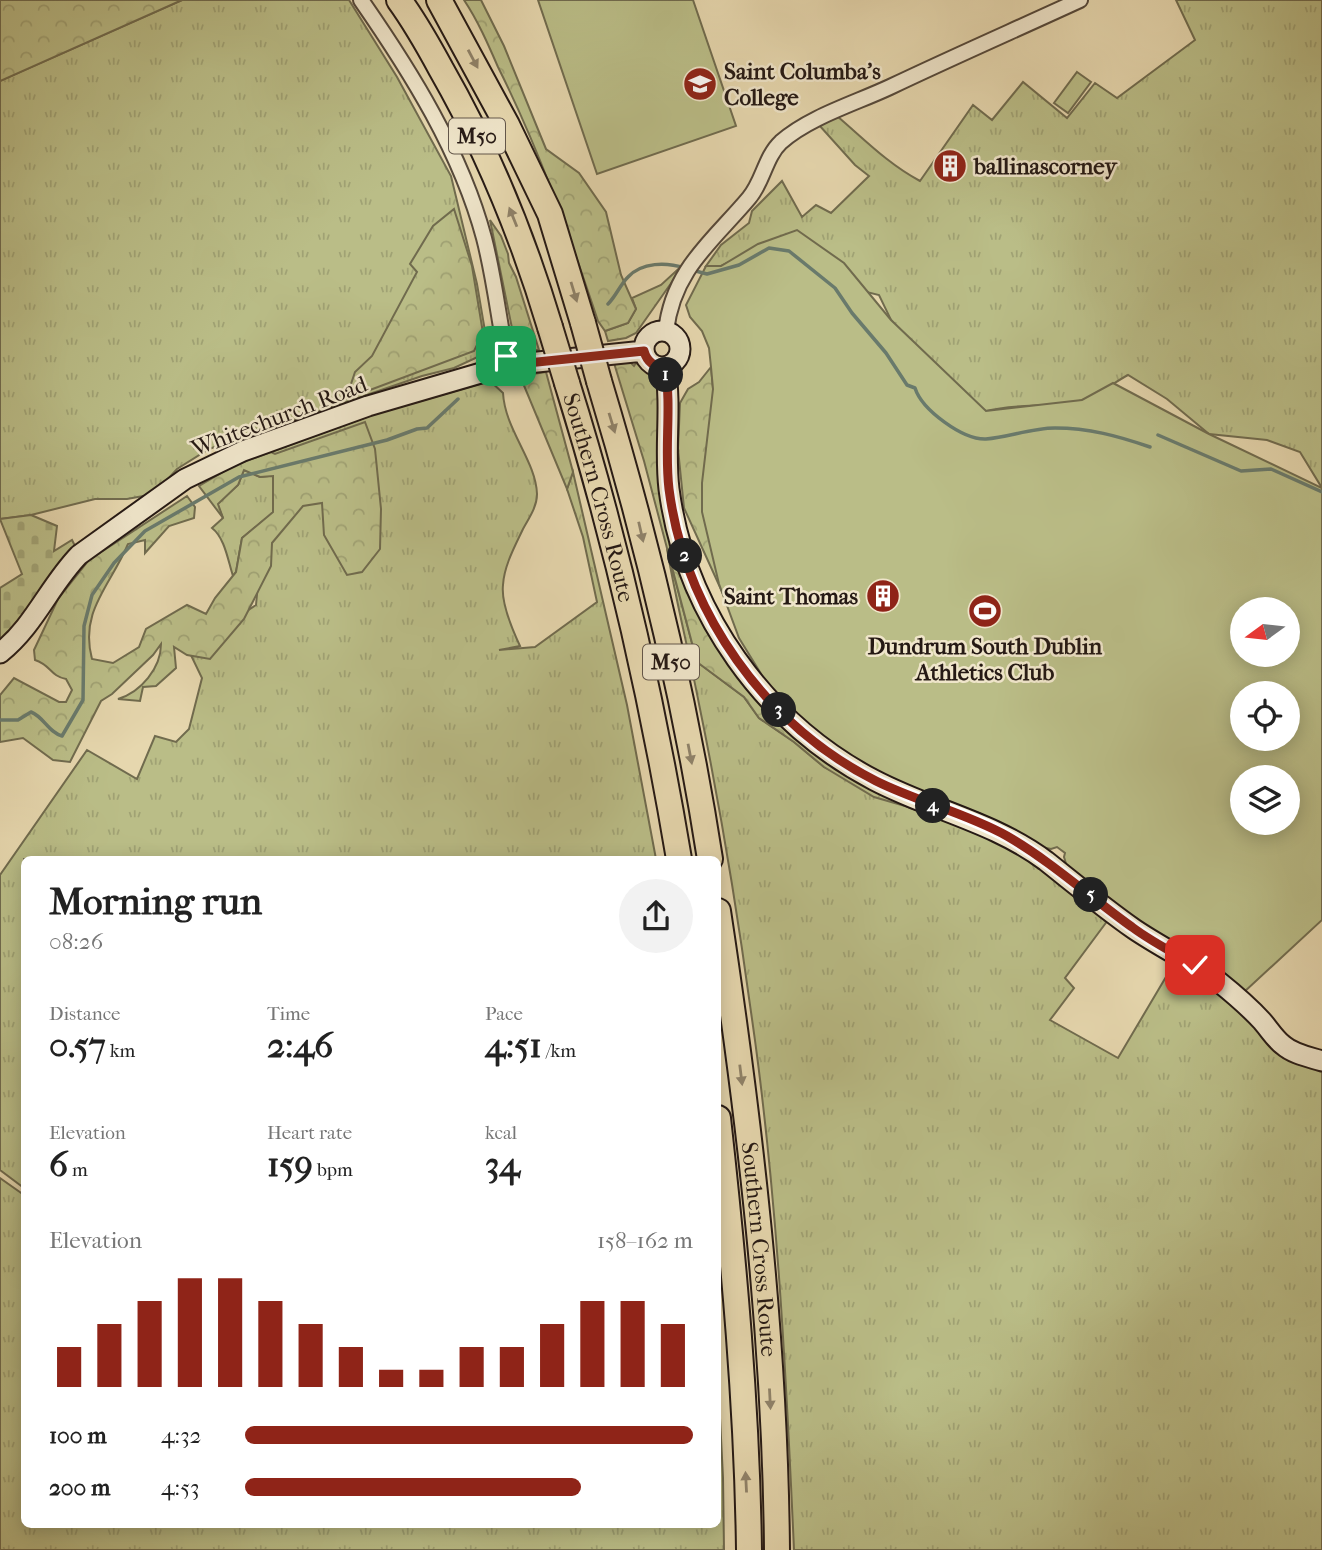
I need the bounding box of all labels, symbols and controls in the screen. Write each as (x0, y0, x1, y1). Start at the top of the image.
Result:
one-way arrow (467, 50, 479, 69)
place label: Saint Columba's College (724, 58, 881, 111)
school or university icon: Saint Columba's College (681, 65, 719, 103)
road number: M50 (449, 118, 505, 154)
building icon: ballinascorney (931, 147, 969, 185)
place label: ballinascorney (973, 153, 1118, 180)
one-way arrow (507, 206, 518, 227)
one-way arrow (569, 281, 579, 302)
pin (476, 326, 536, 386)
icon: arrive (487, 337, 525, 375)
pin: 1 (648, 358, 684, 392)
text: 1 (662, 363, 669, 385)
street label: Whitechurch Road (186, 370, 371, 463)
street label: Southern Cross Route (557, 390, 640, 605)
one-way arrow (608, 413, 618, 434)
one-way arrow (636, 521, 647, 543)
pin: 2 (668, 538, 702, 574)
text: 2 (680, 544, 689, 566)
building icon: Saint Thomas (864, 577, 902, 615)
place label: Saint Thomas (724, 583, 859, 610)
sports icon: Dundrum South Dublin Athletics Club (966, 592, 1004, 630)
north arrow (1230, 597, 1300, 667)
map controls (1230, 597, 1300, 835)
place label: Dundrum South Dublin Athletics Club (868, 633, 1103, 686)
road number: M50 (643, 644, 699, 680)
button: locate (1230, 681, 1300, 751)
pin: 3 (762, 692, 796, 728)
text: 3 (775, 698, 782, 720)
one-way arrow (685, 743, 696, 765)
button: layers (1230, 765, 1300, 835)
pin: 4 (916, 788, 950, 824)
text: 4 (927, 794, 938, 816)
pin: 5 (1074, 878, 1108, 912)
text: Morning run (49, 879, 262, 924)
button: share (619, 879, 693, 953)
text: 5 (1086, 883, 1095, 905)
text: 08:26 (49, 928, 103, 955)
pin (1165, 935, 1225, 995)
icon: check (1176, 946, 1214, 984)
text: Distance (49, 1003, 120, 1025)
text: Time (267, 1003, 310, 1025)
text: Pace (485, 1003, 523, 1025)
text: 0.57 (49, 1025, 106, 1066)
text: 2:46 (267, 1025, 333, 1066)
text: 4:51 (485, 1025, 542, 1066)
text: km (106, 1040, 135, 1062)
text: /km (542, 1040, 576, 1062)
one-way arrow (736, 1064, 747, 1086)
text: Elevation (49, 1122, 126, 1144)
text: Heart rate (267, 1122, 352, 1144)
text: kcal (485, 1122, 517, 1144)
street label: Southern Cross Route (735, 1140, 782, 1358)
text: 6 (49, 1144, 68, 1185)
text: 159 (267, 1144, 313, 1185)
text: 34 (485, 1144, 520, 1185)
text: m (68, 1159, 88, 1181)
text: bpm (313, 1159, 353, 1181)
text: Elevation (49, 1227, 142, 1254)
text: 158–162 m (597, 1227, 693, 1254)
one-way arrow (765, 1389, 776, 1411)
text: 100 m (49, 1422, 107, 1449)
text: 4:32 (161, 1422, 201, 1449)
one-way arrow (740, 1471, 751, 1493)
text: 200 m (49, 1474, 110, 1501)
text: 4:53 (161, 1474, 200, 1501)

